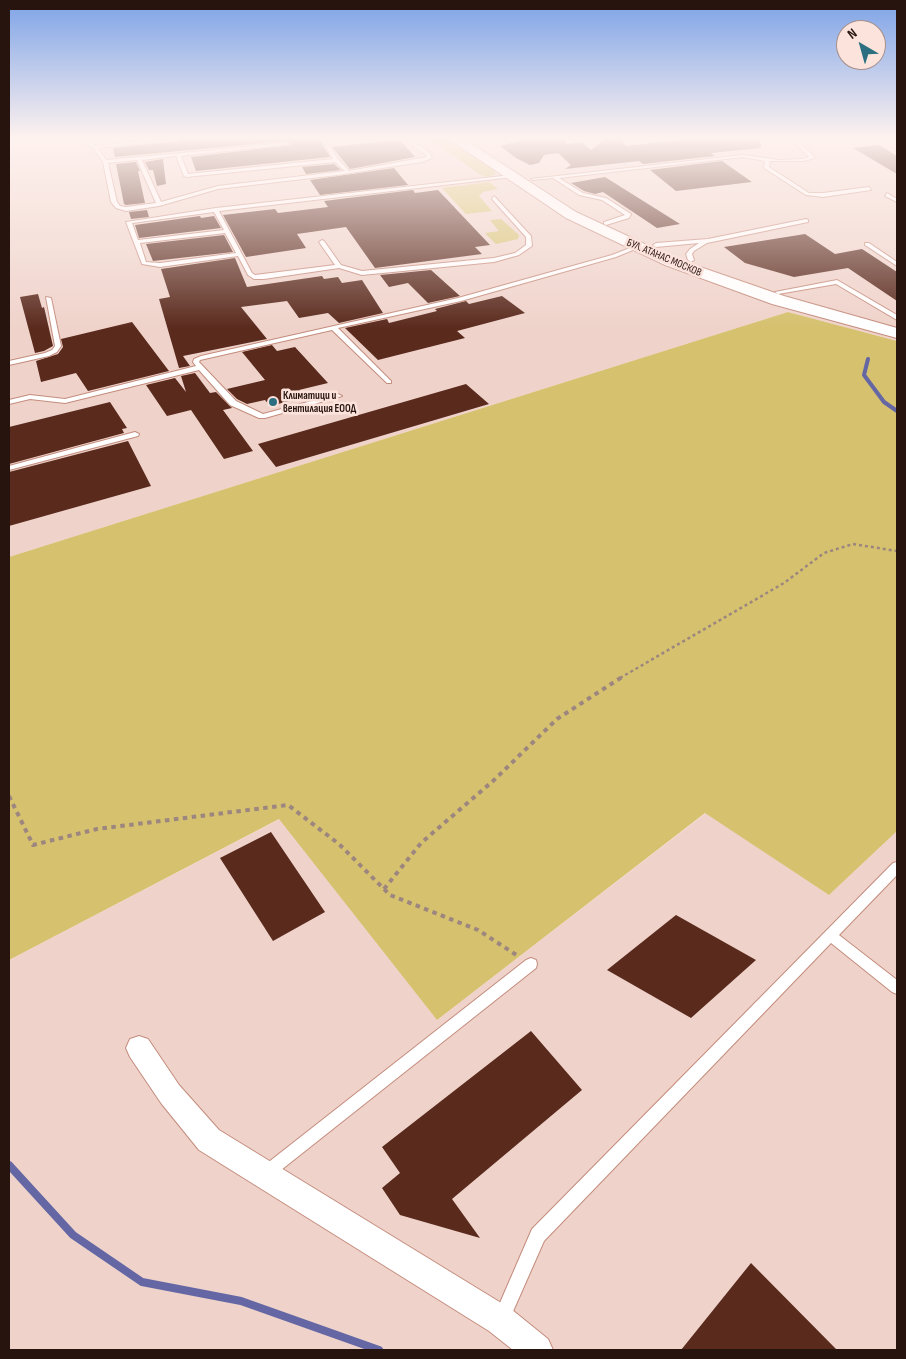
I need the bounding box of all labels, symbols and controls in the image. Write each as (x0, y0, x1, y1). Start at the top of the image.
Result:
north arrow (836, 20, 886, 70)
text: N (844, 25, 860, 43)
street label: БУЛ. АТАНАС МОСКОВ (625, 236, 703, 280)
place label: Климатици и вентилация ЕООД (283, 389, 356, 415)
marker: Климатици и вентилация ЕООД (267, 396, 279, 408)

